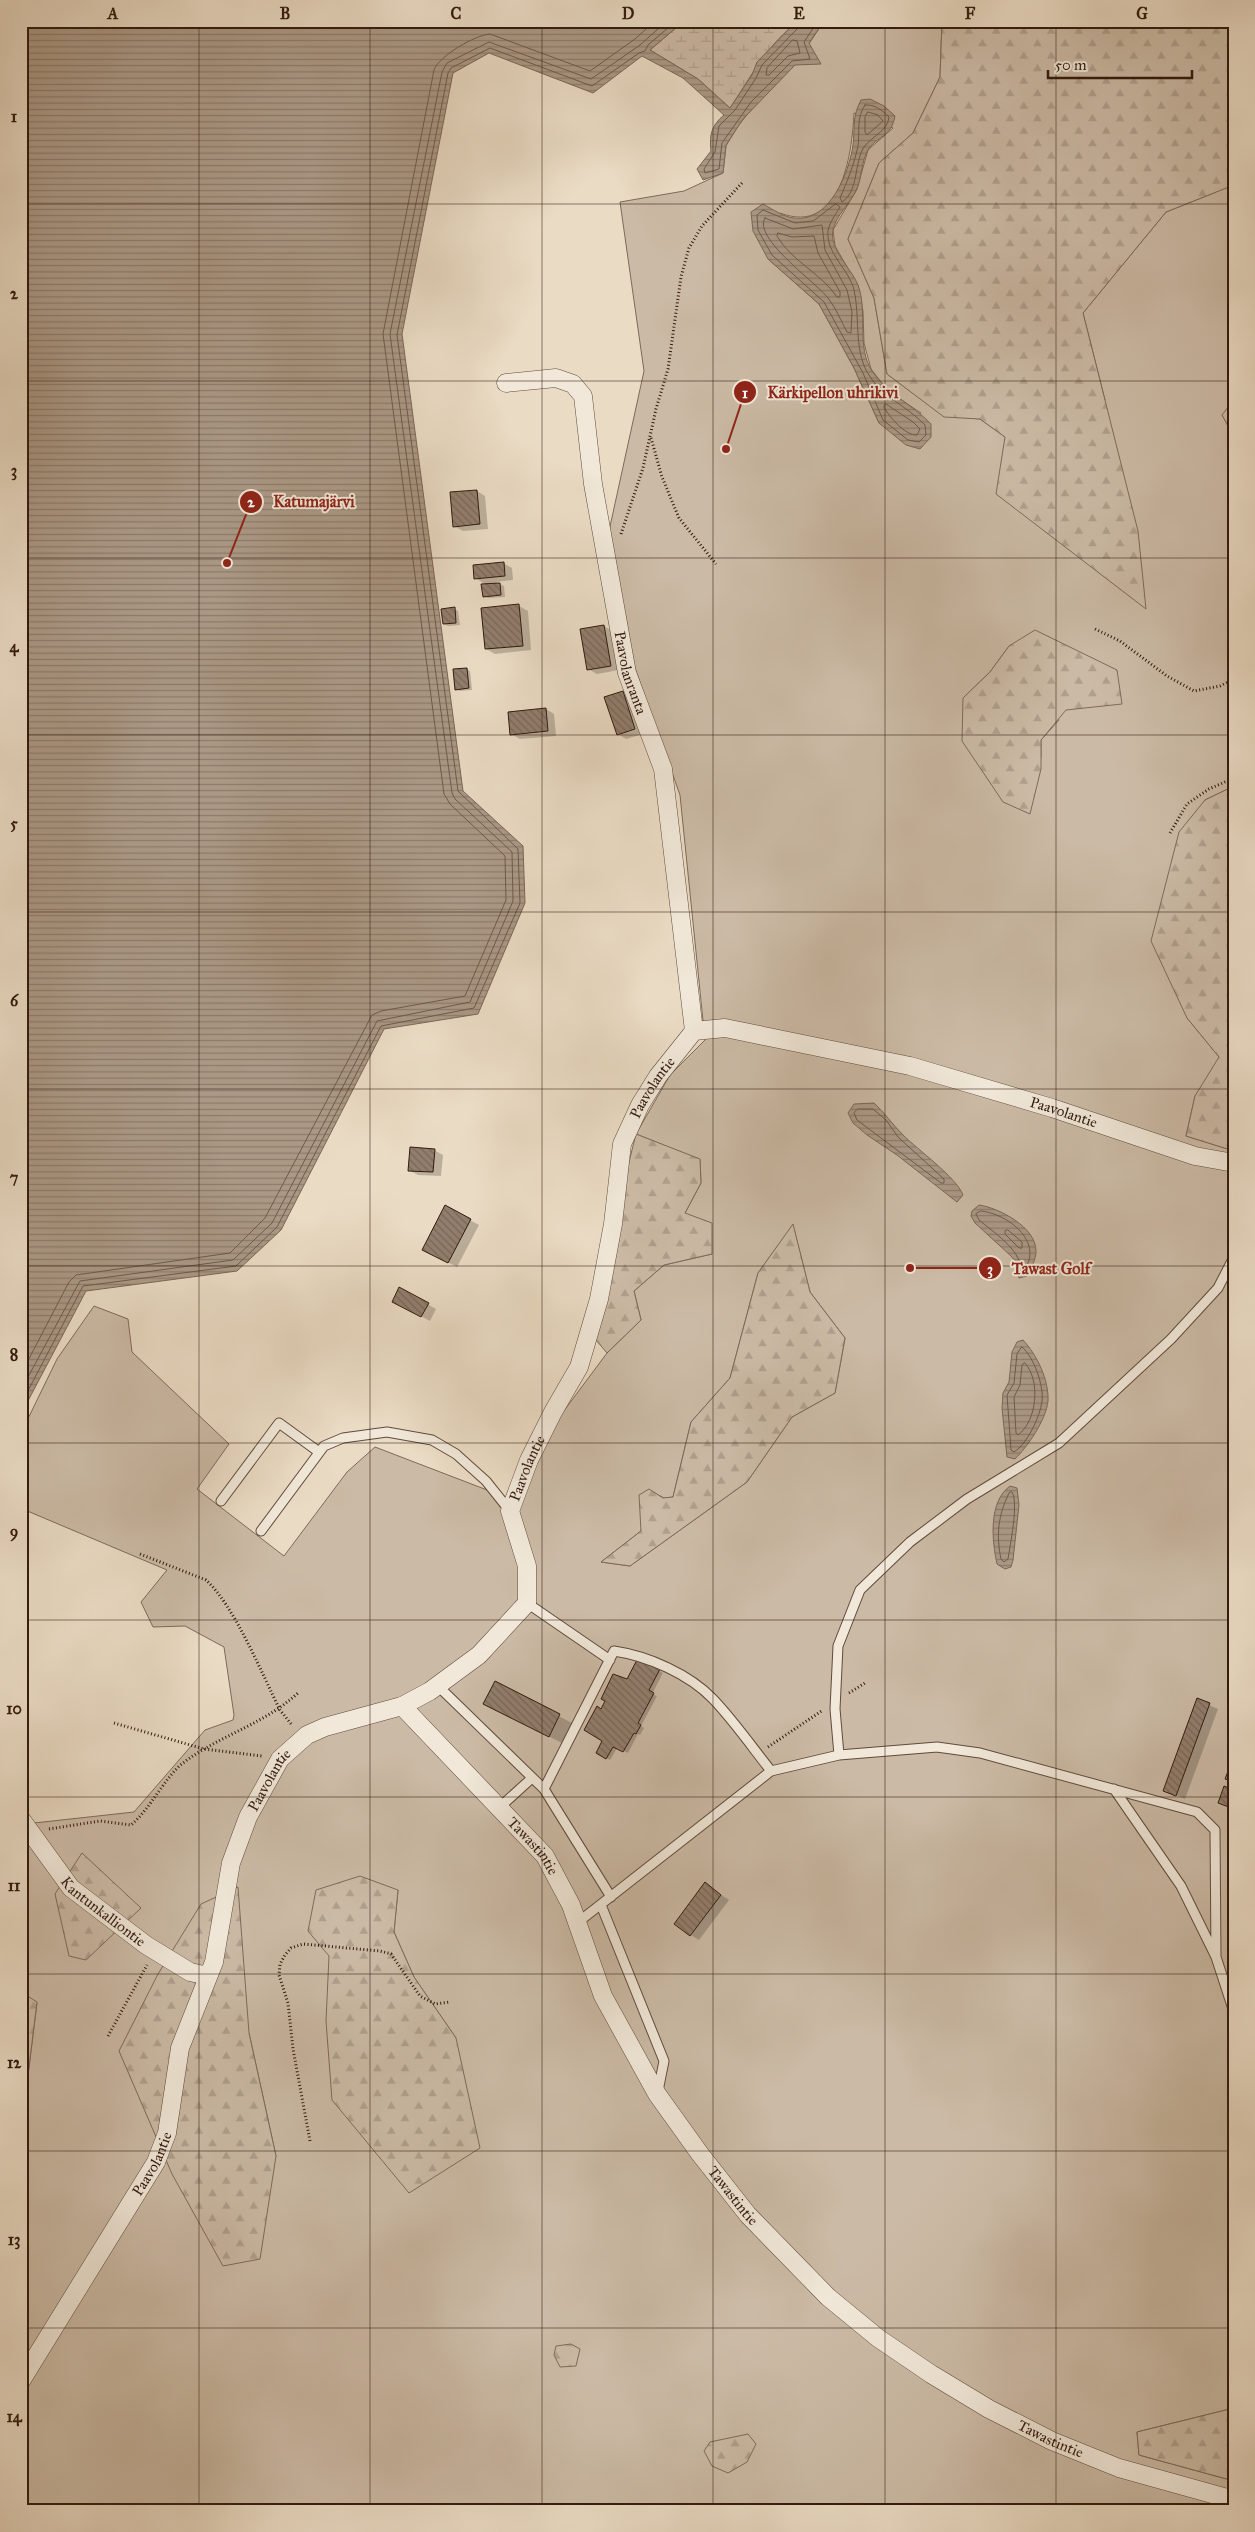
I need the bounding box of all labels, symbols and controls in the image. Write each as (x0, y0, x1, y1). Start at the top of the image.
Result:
text: A (107, 4, 119, 23)
text: B (280, 4, 290, 23)
text: C (451, 4, 462, 23)
text: D (622, 4, 635, 23)
text: E (793, 4, 805, 23)
text: F (965, 4, 976, 23)
text: G (1136, 4, 1148, 23)
scale bar (1048, 48, 1191, 80)
text: 50 m (1055, 56, 1087, 74)
text: 1 (11, 107, 18, 126)
text: 2 (10, 284, 19, 303)
callout: Kärkipellon uhrikivi (733, 377, 909, 408)
text: Kärkipellon uhrikivi (768, 383, 899, 403)
text: 1 (742, 384, 748, 402)
text: 3 (11, 461, 17, 481)
callout: Katumajärvi (238, 486, 365, 517)
text: Katumajärvi (273, 492, 355, 512)
text: 2 (247, 493, 255, 511)
street label: Paavolanranta (611, 630, 651, 717)
text: 4 (10, 637, 20, 657)
text: 5 (10, 814, 18, 833)
text: 6 (10, 991, 19, 1010)
street label: Paavolantie (626, 1053, 679, 1121)
street label: Paavolantie (1028, 1093, 1100, 1132)
text: 7 (10, 1168, 19, 1187)
callout: Tawast Golf (977, 1253, 1101, 1284)
text: Tawast Golf (1011, 1259, 1093, 1278)
text: 3 (987, 1260, 993, 1279)
text: 8 (10, 1345, 18, 1364)
street label: Paavolantie (505, 1432, 549, 1504)
text: 9 (10, 1522, 18, 1542)
text: 10 (6, 1699, 22, 1718)
street label: Paavolantie (244, 1745, 294, 1814)
street label: Tawastintie (504, 1813, 562, 1878)
street label: Kantunkalliontie (57, 1873, 149, 1951)
text: 11 (8, 1876, 21, 1895)
text: 12 (7, 2053, 22, 2072)
street label: Paavolantie (128, 2129, 176, 2199)
street label: Tawastintie (704, 2163, 762, 2229)
text: 13 (8, 2230, 20, 2250)
text: 14 (6, 2407, 23, 2427)
street label: Tawastintie (1015, 2416, 1086, 2462)

